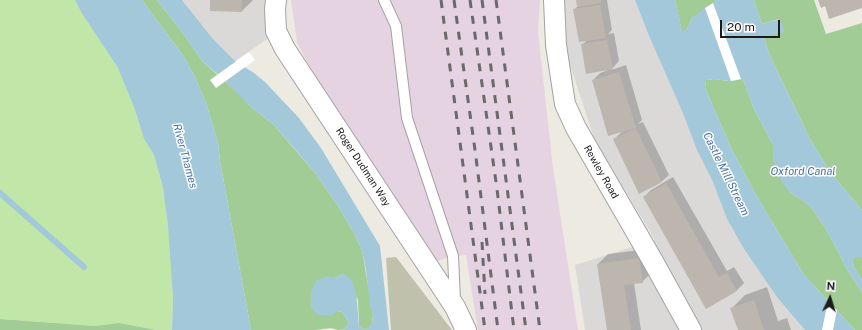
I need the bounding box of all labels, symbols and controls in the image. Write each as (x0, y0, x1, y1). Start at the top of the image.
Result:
scale bar (722, 12, 782, 38)
text: 20 m (727, 20, 755, 34)
water label: River Thames (170, 122, 200, 190)
street label: Roger Dudman Way (333, 125, 393, 209)
water label: Castle Mill Stream (700, 130, 752, 218)
street label: Rewley Road (581, 143, 621, 201)
water label: Oxford Canal (770, 165, 836, 179)
north arrow (810, 278, 850, 318)
text: N (826, 280, 836, 292)

